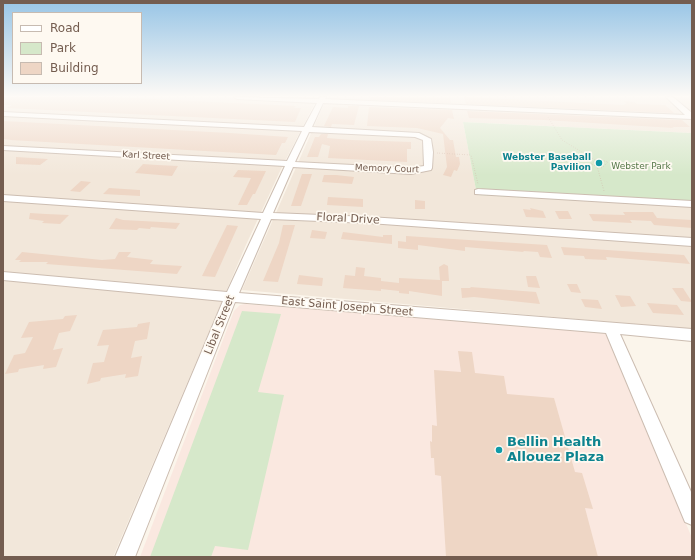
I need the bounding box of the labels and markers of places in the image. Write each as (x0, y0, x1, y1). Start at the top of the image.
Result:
place label: Webster Baseball Pavilion (502, 153, 591, 174)
marker: Webster Baseball Pavilion (594, 158, 604, 168)
place label: Bellin Health Allouez Plaza (507, 435, 604, 466)
marker: Bellin Health Allouez Plaza (494, 445, 504, 455)

